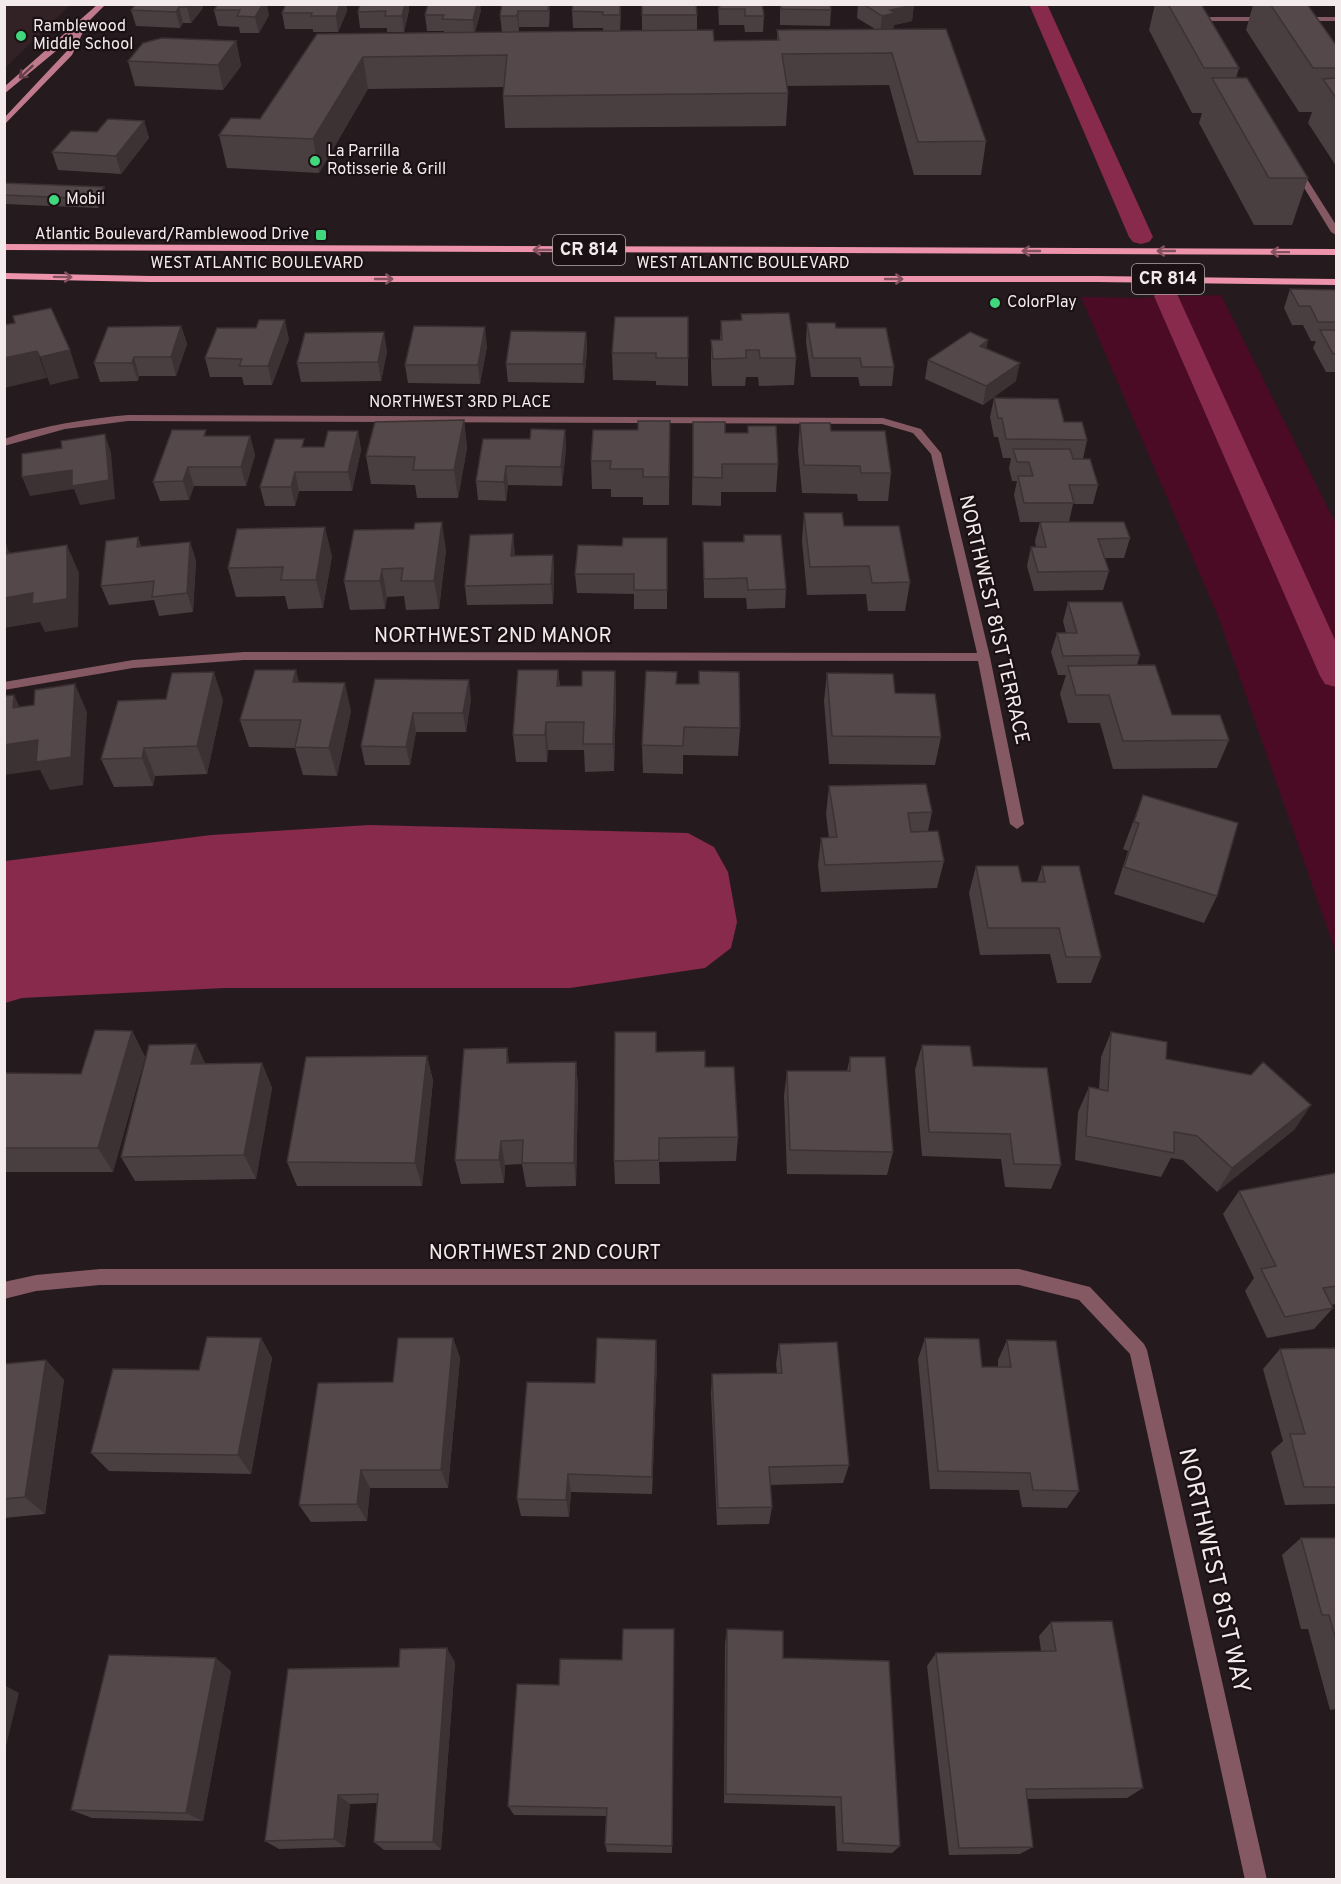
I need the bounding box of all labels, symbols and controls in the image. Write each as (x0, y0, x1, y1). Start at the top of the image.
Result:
place label: Ramblewood Middle School (33, 17, 133, 55)
marker: Ramblewood Middle School (14, 29, 28, 43)
one-way arrow (19, 64, 34, 78)
place label: La Parrilla Rotisserie & Grill (327, 142, 446, 180)
marker: La Parrilla Rotisserie & Grill (308, 154, 322, 168)
place label: Mobil (66, 190, 105, 210)
marker: Mobil (47, 193, 61, 207)
place label: Atlantic Boulevard/Ramblewood Drive (35, 225, 309, 245)
marker: Atlantic Boulevard/Ramblewood Drive (314, 228, 328, 242)
road number: CR 814 (553, 235, 625, 265)
one-way arrow (532, 244, 552, 256)
one-way arrow (1021, 245, 1041, 257)
one-way arrow (1156, 245, 1176, 257)
one-way arrow (1271, 246, 1291, 258)
street label: WEST ATLANTIC BOULEVARD (150, 254, 364, 274)
street label: WEST ATLANTIC BOULEVARD (636, 254, 850, 274)
road number: CR 814 (1132, 264, 1204, 294)
one-way arrow (52, 271, 72, 283)
one-way arrow (373, 273, 393, 285)
one-way arrow (884, 273, 904, 285)
place label: ColorPlay (1007, 293, 1077, 313)
marker: ColorPlay (988, 296, 1002, 310)
street label: NORTHWEST 3RD PLACE (369, 393, 551, 413)
street label: NORTHWEST 81ST TERRACE (952, 493, 1034, 747)
street label: NORTHWEST 2ND MANOR (374, 624, 612, 650)
street label: NORTHWEST 2ND COURT (429, 1241, 661, 1267)
street label: NORTHWEST 81ST WAY (1170, 1445, 1256, 1697)

